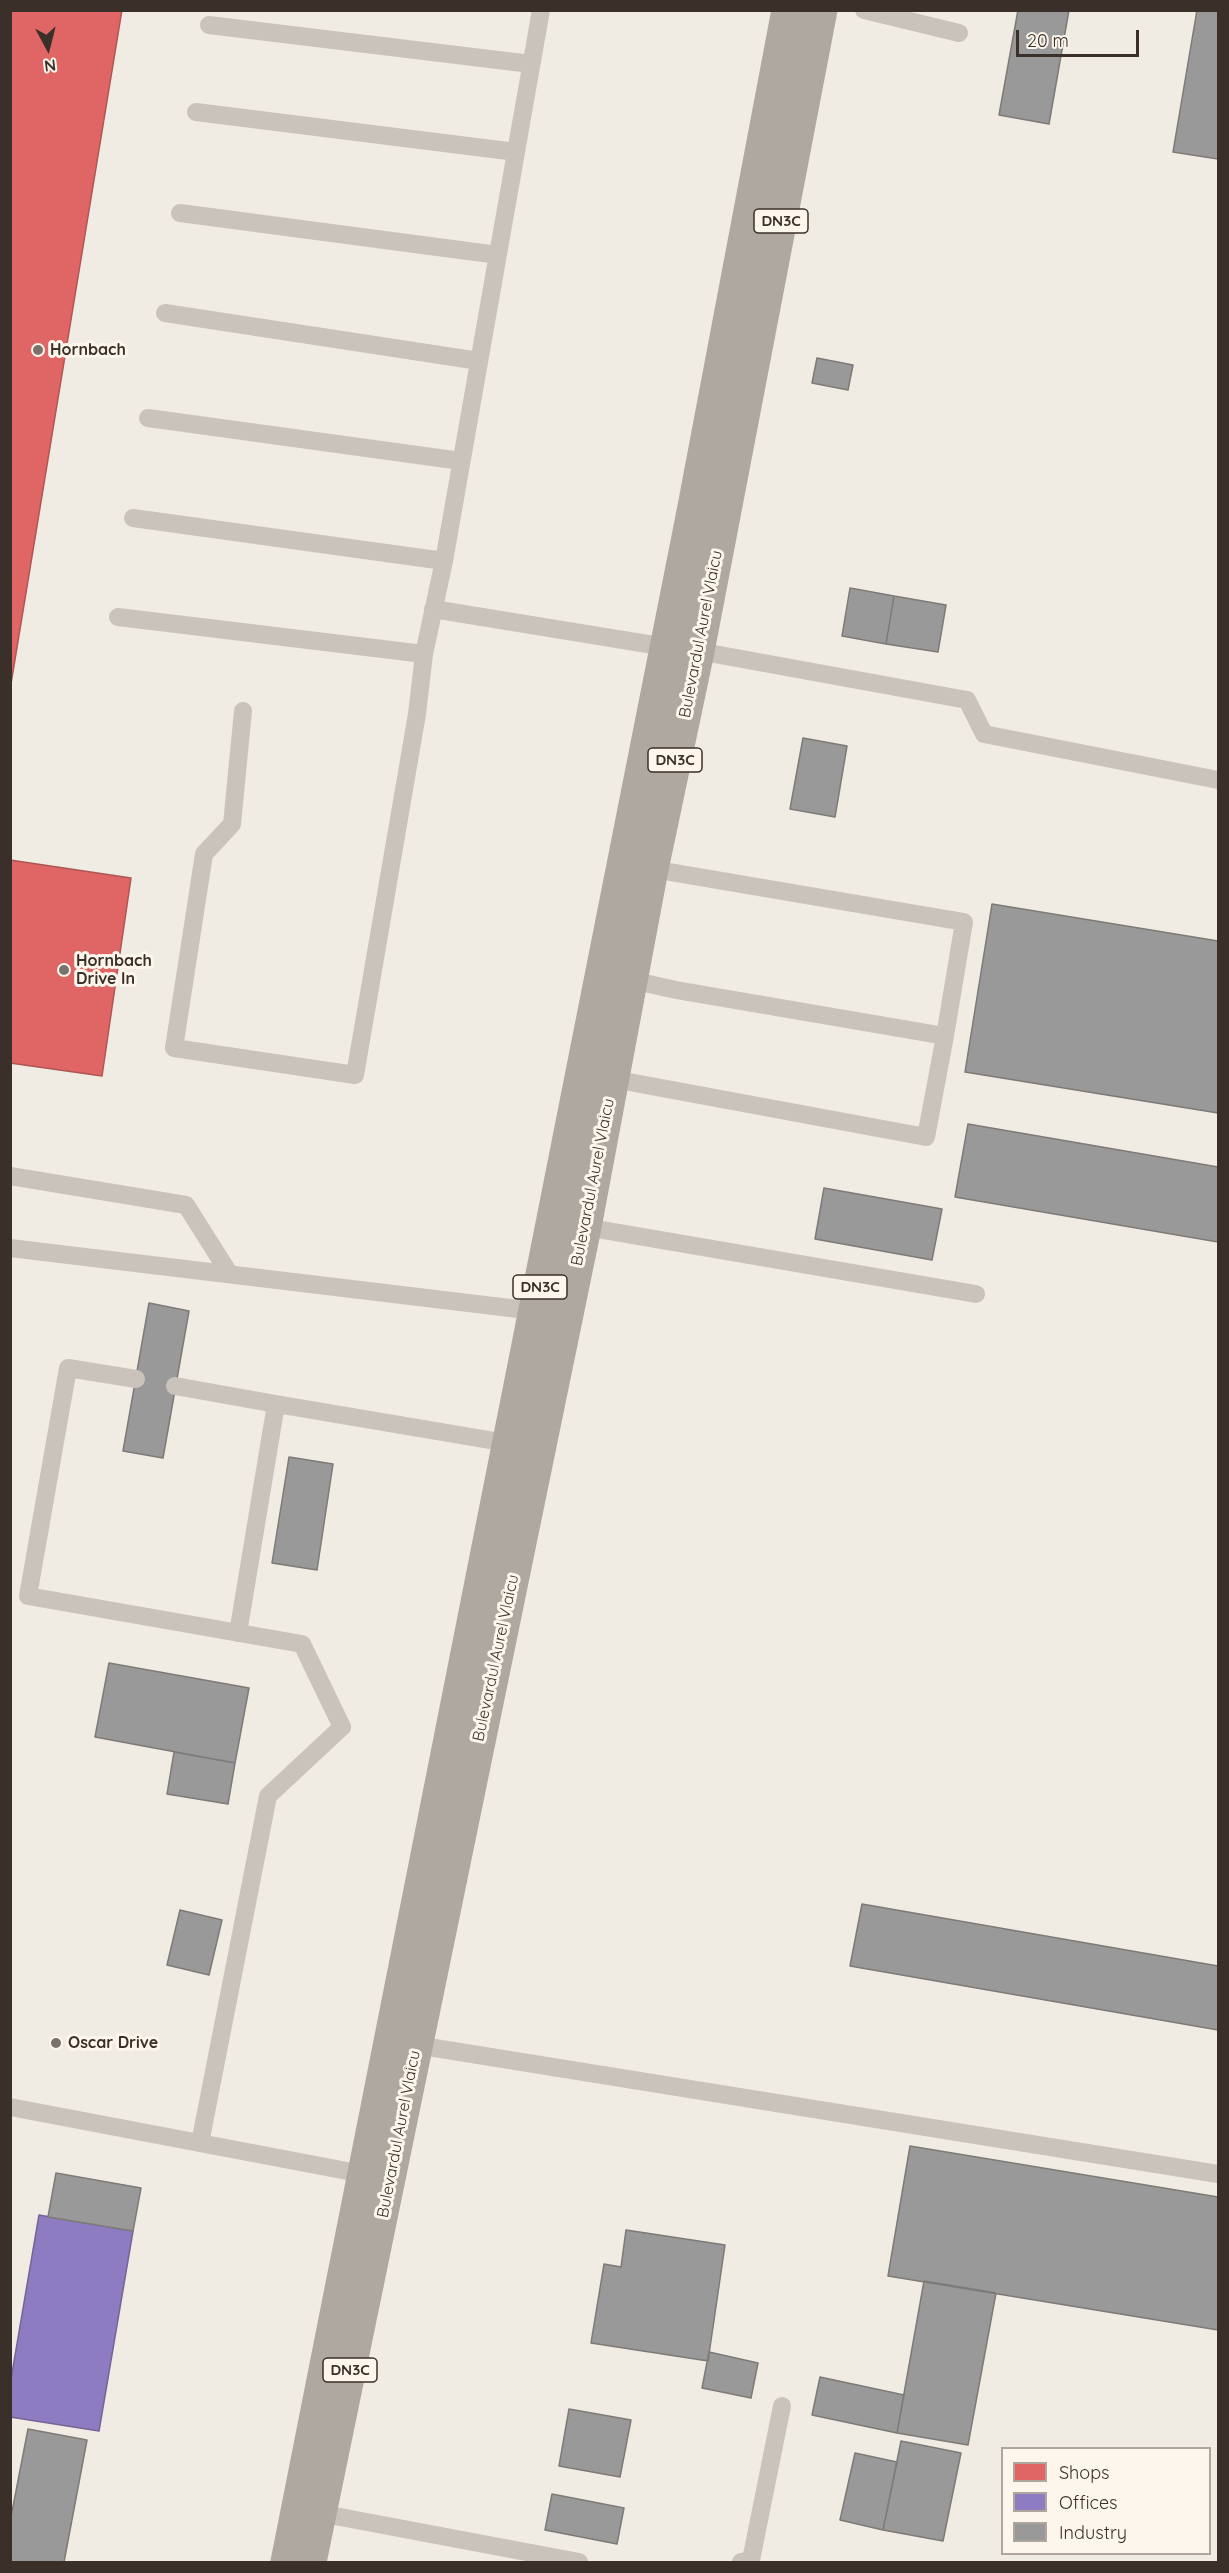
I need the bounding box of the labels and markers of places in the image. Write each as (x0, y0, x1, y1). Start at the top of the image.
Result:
place label: Hornbach (50, 340, 126, 360)
marker: Hornbach (31, 343, 45, 357)
place label: Hornbach Drive In (76, 951, 152, 989)
marker: Hornbach Drive In (57, 963, 71, 977)
place label: Oscar Drive (68, 2033, 158, 2053)
marker: Oscar Drive (49, 2036, 63, 2050)

